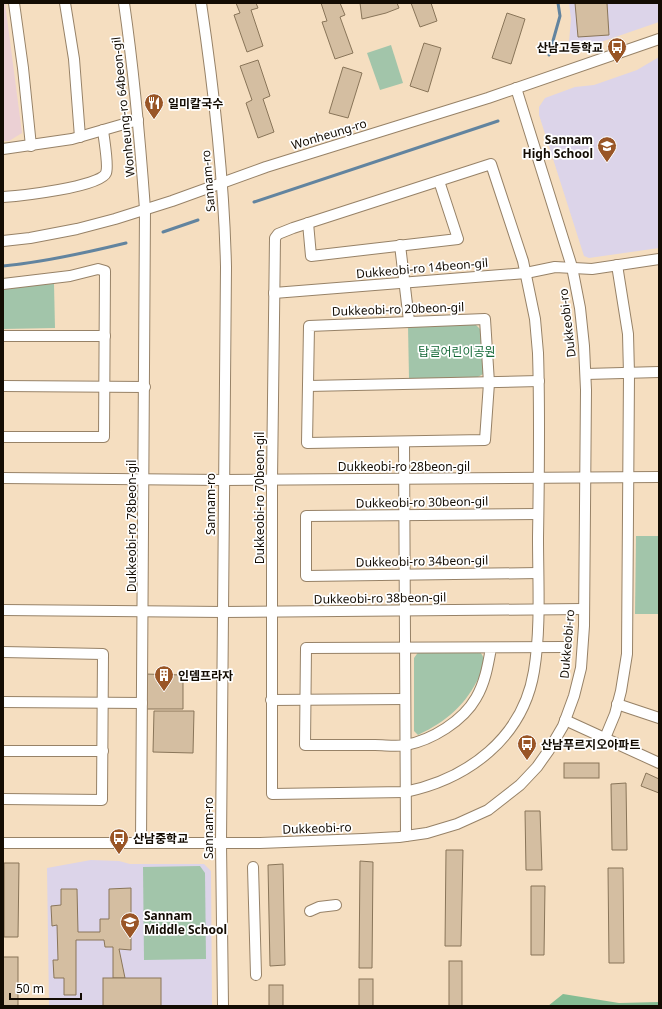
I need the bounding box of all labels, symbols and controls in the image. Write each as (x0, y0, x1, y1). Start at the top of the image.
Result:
street label: Wonheung-ro 64beon-gil (107, 36, 139, 178)
bus stop icon: 산남고등학교 (606, 36, 628, 64)
place label: 산남고등학교 (537, 39, 603, 56)
restaurant icon: 일미칼국수 (143, 92, 165, 120)
place label: 일미칼국수 (168, 95, 223, 112)
street label: Wonheung-ro (289, 114, 369, 154)
place label: Sannam High School (523, 131, 593, 162)
school or university icon: Sannam High School (596, 135, 618, 163)
street label: Sannam-ro (197, 149, 219, 213)
street label: Dukkeobi-ro 14beon-gil (355, 254, 489, 282)
street label: Dukkeobi-ro (554, 288, 580, 358)
street label: Dukkeobi-ro 20beon-gil (332, 298, 464, 320)
park label: 탑골어린이공원 (418, 343, 496, 360)
street label: Dukkeobi-ro 70beon-gil (251, 432, 268, 564)
street label: Dukkeobi-ro 28beon-gil (338, 458, 470, 475)
street label: Dukkeobi-ro 78beon-gil (123, 460, 140, 592)
street label: Sannam-ro (202, 473, 219, 535)
street label: Dukkeobi-ro 30beon-gil (356, 492, 488, 512)
street label: Dukkeobi-ro 34beon-gil (356, 551, 488, 571)
street label: Dukkeobi-ro 38beon-gil (314, 588, 446, 608)
street label: Dukkeobi-ro (556, 609, 578, 679)
building icon: 인뎀프라자 (153, 664, 175, 692)
place label: 인뎀프라자 (178, 667, 233, 684)
bus stop icon: 산남푸르지오아파트 (516, 733, 538, 761)
place label: 산남푸르지오아파트 (541, 736, 640, 753)
street label: Sannam-ro (200, 797, 217, 859)
street label: Dukkeobi-ro (282, 818, 352, 838)
bus stop icon: 산남중학교 (108, 827, 130, 855)
place label: 산남중학교 (133, 830, 188, 847)
place label: Sannam Middle School (144, 907, 227, 938)
school or university icon: Sannam Middle School (119, 911, 141, 939)
scale bar (10, 975, 81, 1001)
text: 50 m (16, 980, 44, 997)

